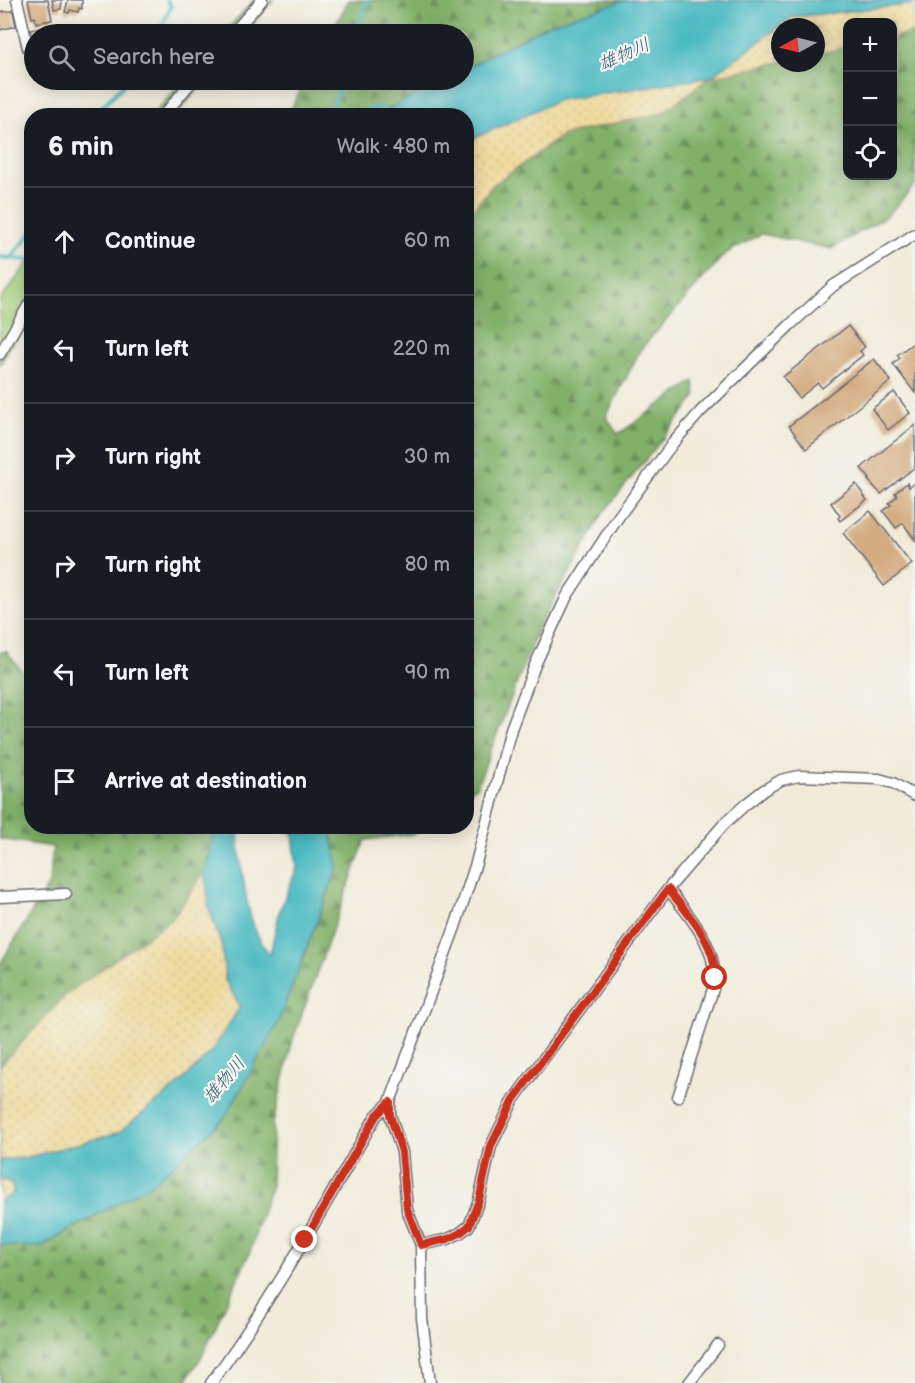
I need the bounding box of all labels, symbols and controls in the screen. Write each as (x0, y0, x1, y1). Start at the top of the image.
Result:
north arrow (771, 18, 825, 72)
map controls (843, 18, 897, 180)
button: + (843, 18, 897, 72)
search box (24, 24, 474, 90)
water label: 雄物川 (595, 34, 653, 75)
icon: search (45, 41, 78, 74)
text: Search here (93, 44, 215, 71)
button: − (843, 72, 897, 126)
button: locate (843, 126, 897, 180)
text: 6 min (48, 132, 114, 163)
text: Walk · 480 m (337, 135, 450, 159)
icon: ahead (48, 225, 81, 258)
text: Continue (105, 228, 195, 255)
text: 60 m (404, 229, 450, 253)
icon: left (48, 333, 81, 366)
text: Turn left (105, 336, 189, 363)
text: 220 m (393, 337, 450, 361)
icon: right (48, 441, 81, 474)
text: Turn right (105, 444, 201, 471)
text: 30 m (404, 445, 450, 469)
icon: right (48, 549, 81, 582)
text: Turn right (105, 552, 201, 579)
text: 80 m (405, 553, 450, 577)
icon: left (48, 657, 81, 690)
text: Turn left (105, 660, 189, 687)
text: 90 m (405, 661, 450, 685)
icon: arrive (48, 765, 81, 798)
text: Arrive at destination (105, 768, 307, 795)
route start (701, 964, 727, 990)
water label: 雄物川 (199, 1053, 250, 1108)
route end (291, 1226, 317, 1252)

